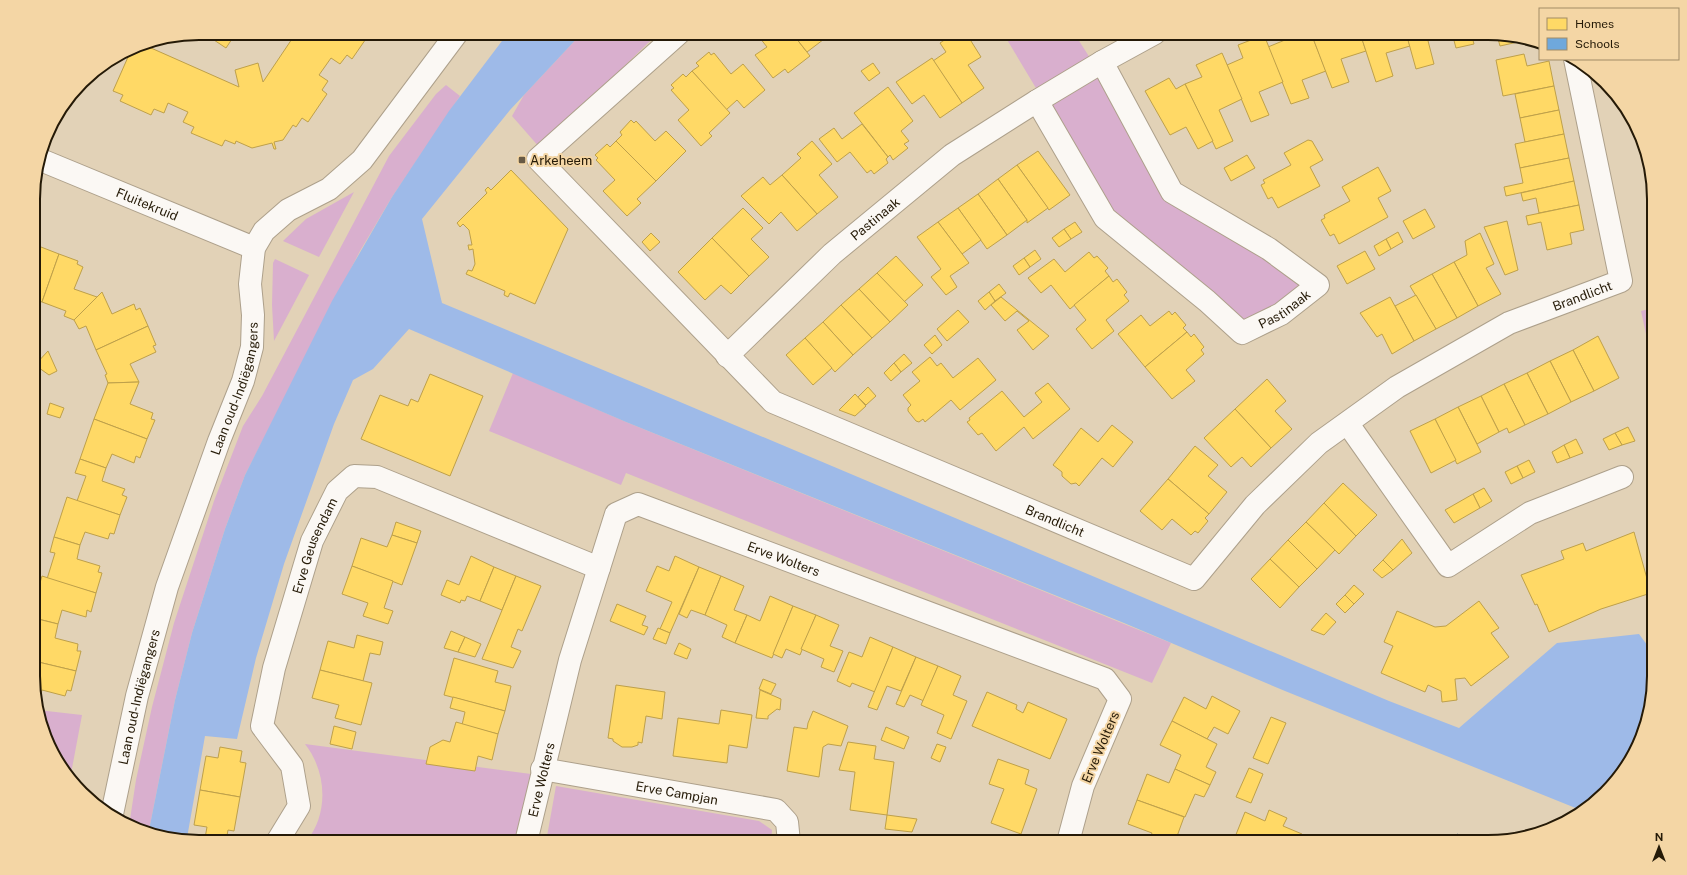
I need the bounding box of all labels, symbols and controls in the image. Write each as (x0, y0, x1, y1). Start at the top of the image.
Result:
legend (1539, 8, 1679, 60)
text: Homes (1575, 17, 1614, 31)
text: Schools (1575, 37, 1620, 51)
place label: Arkeheem (530, 153, 592, 168)
marker: Arkeheem (517, 155, 527, 165)
street label: Fluitekruid (114, 185, 180, 224)
street label: Pastinaak (848, 194, 903, 244)
street label: Brandlicht (1550, 278, 1614, 314)
street label: Pastinaak (1256, 287, 1313, 332)
street label: Laan oud-Indiëgangers (208, 322, 261, 457)
street label: Erve Geusendam (290, 495, 340, 596)
street label: Brandlicht (1023, 502, 1086, 540)
street label: Erve Wolters (745, 539, 822, 579)
street label: Laan oud-Indiëgangers (116, 628, 163, 766)
street label: Erve Wolters (1079, 709, 1122, 785)
street label: Erve Wolters (525, 741, 558, 819)
street label: Erve Campjan (635, 779, 719, 808)
north arrow (1639, 827, 1679, 867)
text: N (1655, 831, 1663, 843)

